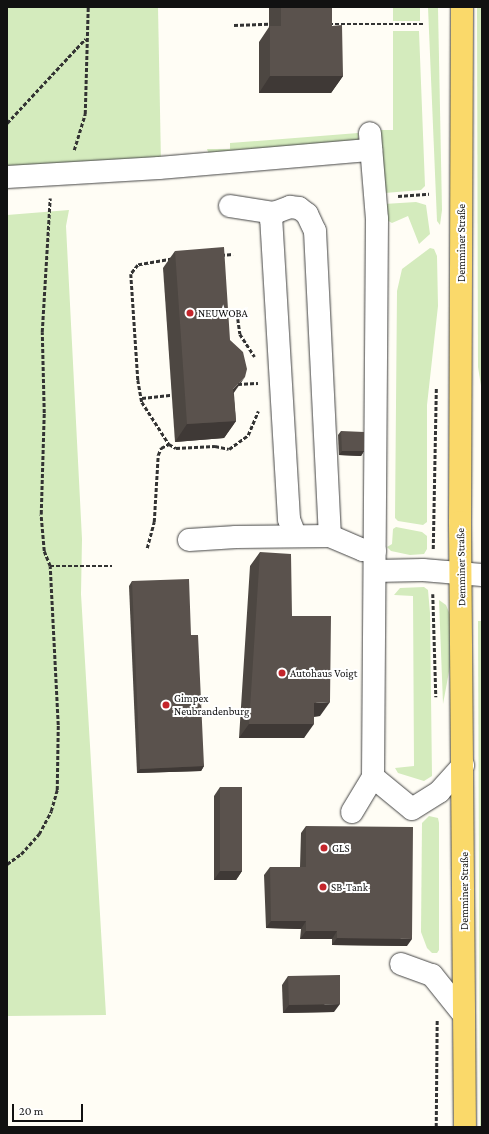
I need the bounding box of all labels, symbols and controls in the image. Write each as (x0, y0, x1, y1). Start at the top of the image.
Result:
street label: Demminer Straße (454, 204, 468, 282)
place label: NEUWOBA (198, 306, 248, 320)
marker: NEUWOBA (185, 308, 195, 318)
street label: Demminer Straße (454, 528, 468, 606)
place label: Autohaus Voigt (290, 666, 357, 680)
marker: Autohaus Voigt (277, 668, 287, 678)
place label: Gimpex Neubrandenburg (174, 692, 249, 718)
marker: Gimpex Neubrandenburg (161, 700, 171, 710)
place label: GLS (332, 841, 350, 855)
marker: GLS (319, 843, 329, 853)
street label: Demminer Straße (457, 852, 471, 930)
place label: SB-Tank (331, 880, 368, 894)
marker: SB-Tank (318, 882, 328, 892)
scale bar (14, 1096, 85, 1122)
text: 20 m (19, 1104, 43, 1118)

